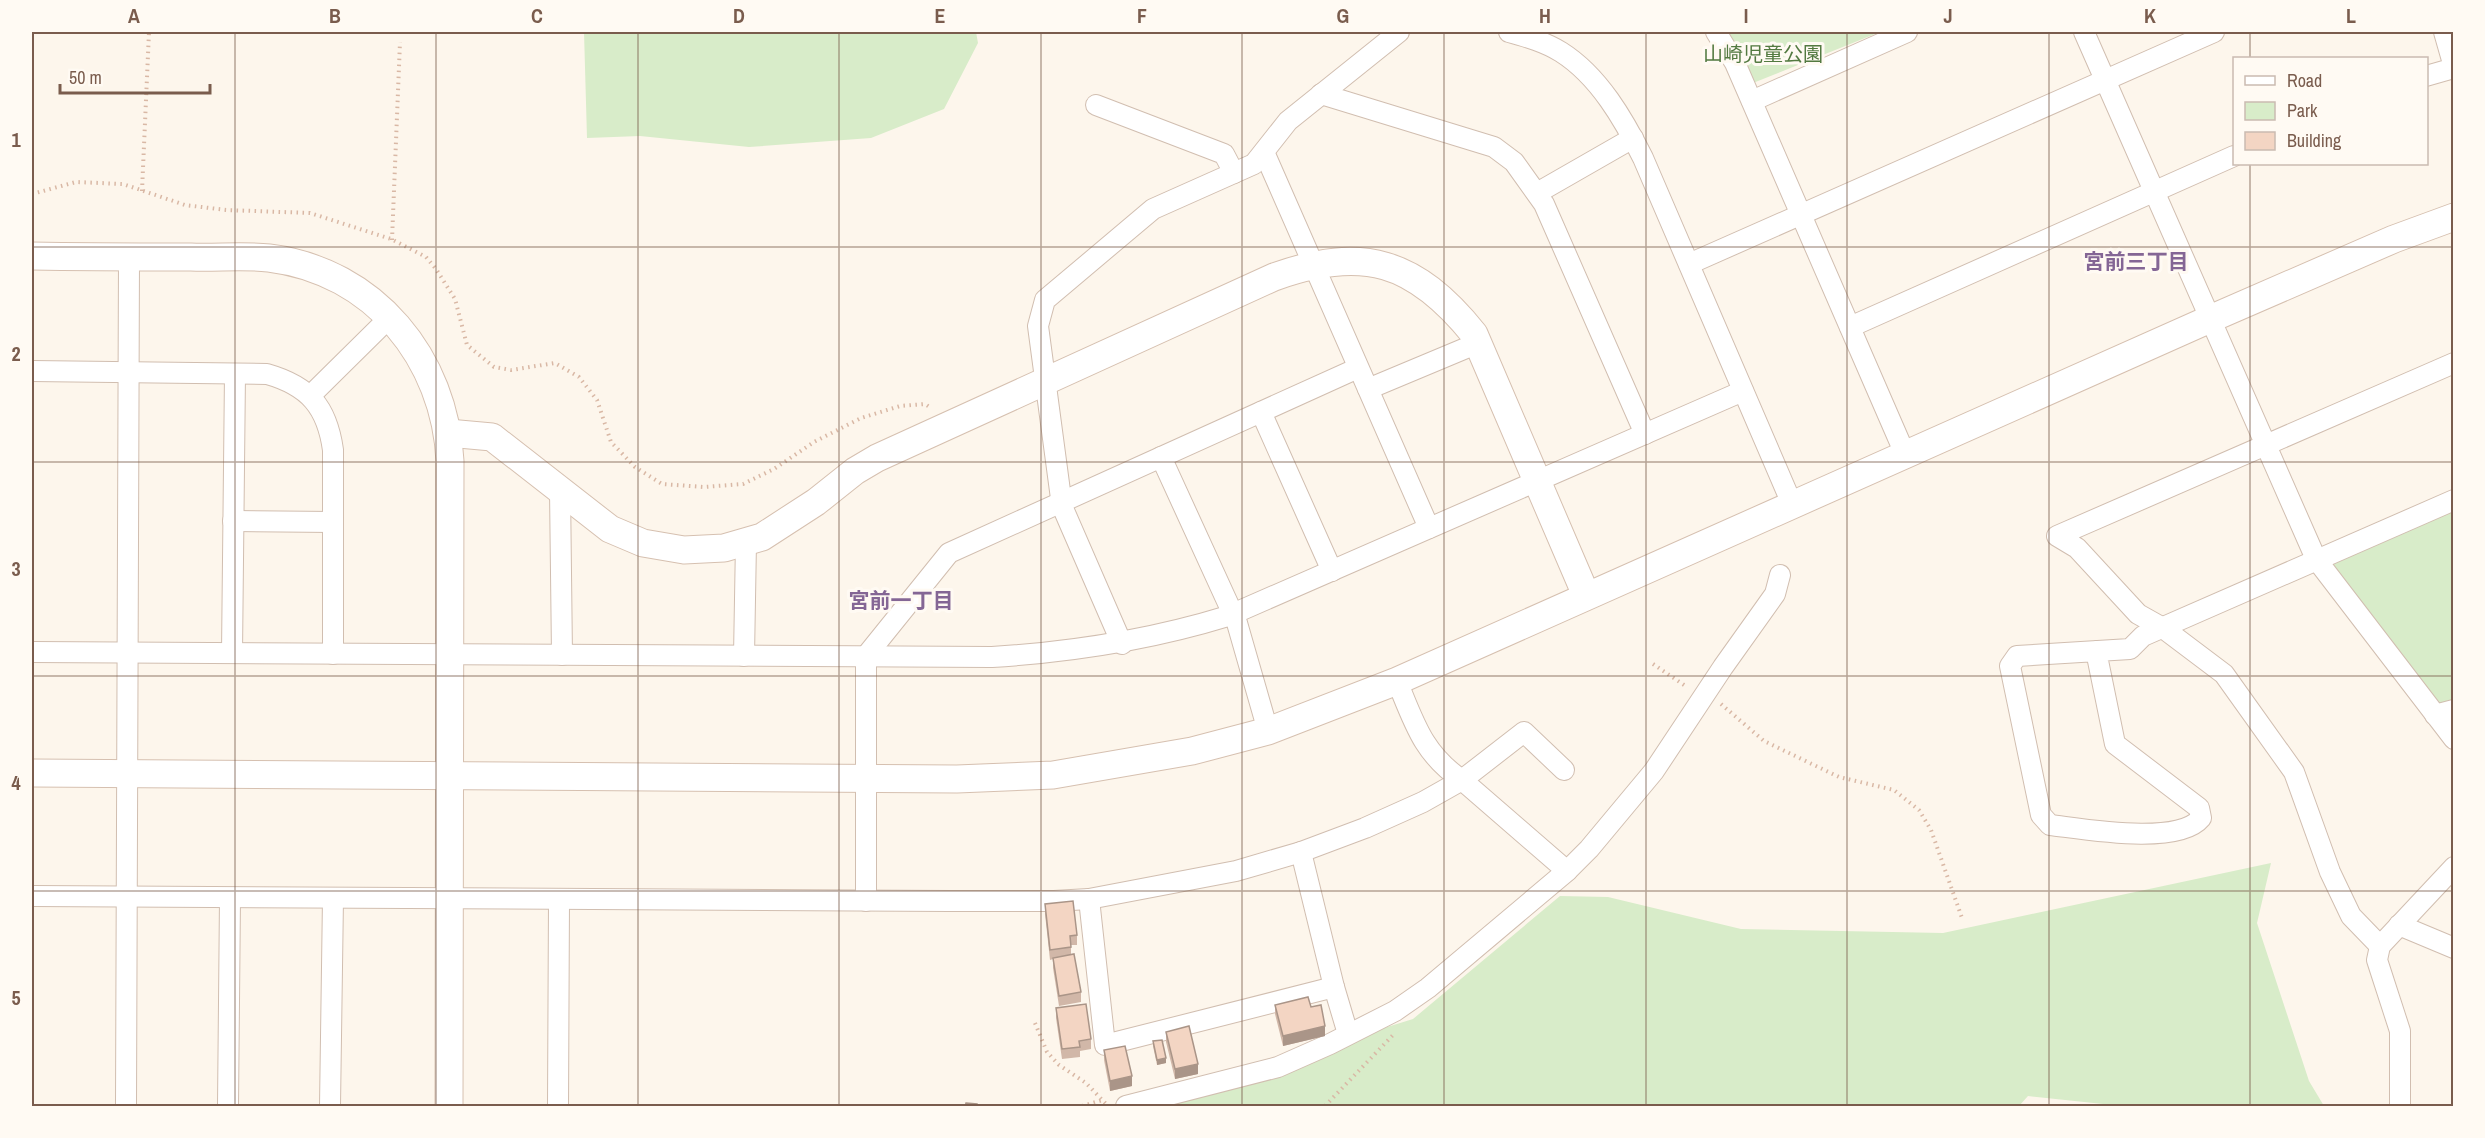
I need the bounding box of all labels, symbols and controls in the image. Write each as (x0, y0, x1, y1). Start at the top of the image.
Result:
text: A (128, 2, 140, 29)
text: B (329, 2, 341, 29)
text: C (531, 2, 543, 29)
text: D (733, 2, 745, 29)
text: E (935, 2, 946, 29)
text: F (1137, 2, 1147, 29)
text: G (1337, 2, 1349, 29)
text: H (1539, 2, 1551, 29)
text: I (1744, 2, 1748, 29)
text: J (1943, 2, 1953, 29)
text: K (2144, 2, 2156, 29)
text: L (2346, 2, 2356, 29)
park label: 山崎児童公園 (1703, 40, 1823, 67)
scale bar (60, 57, 210, 95)
legend (2233, 57, 2428, 165)
text: 50 m (69, 65, 102, 90)
text: Road (2287, 68, 2322, 93)
text: Park (2287, 98, 2318, 123)
text: 1 (11, 126, 21, 153)
text: Building (2287, 128, 2342, 153)
district label: 宮前三丁目 (2084, 247, 2189, 276)
text: 2 (11, 340, 21, 367)
text: 3 (11, 555, 21, 582)
district label: 宮前一丁目 (849, 586, 954, 615)
text: 4 (11, 769, 21, 796)
text: 5 (11, 984, 21, 1011)

